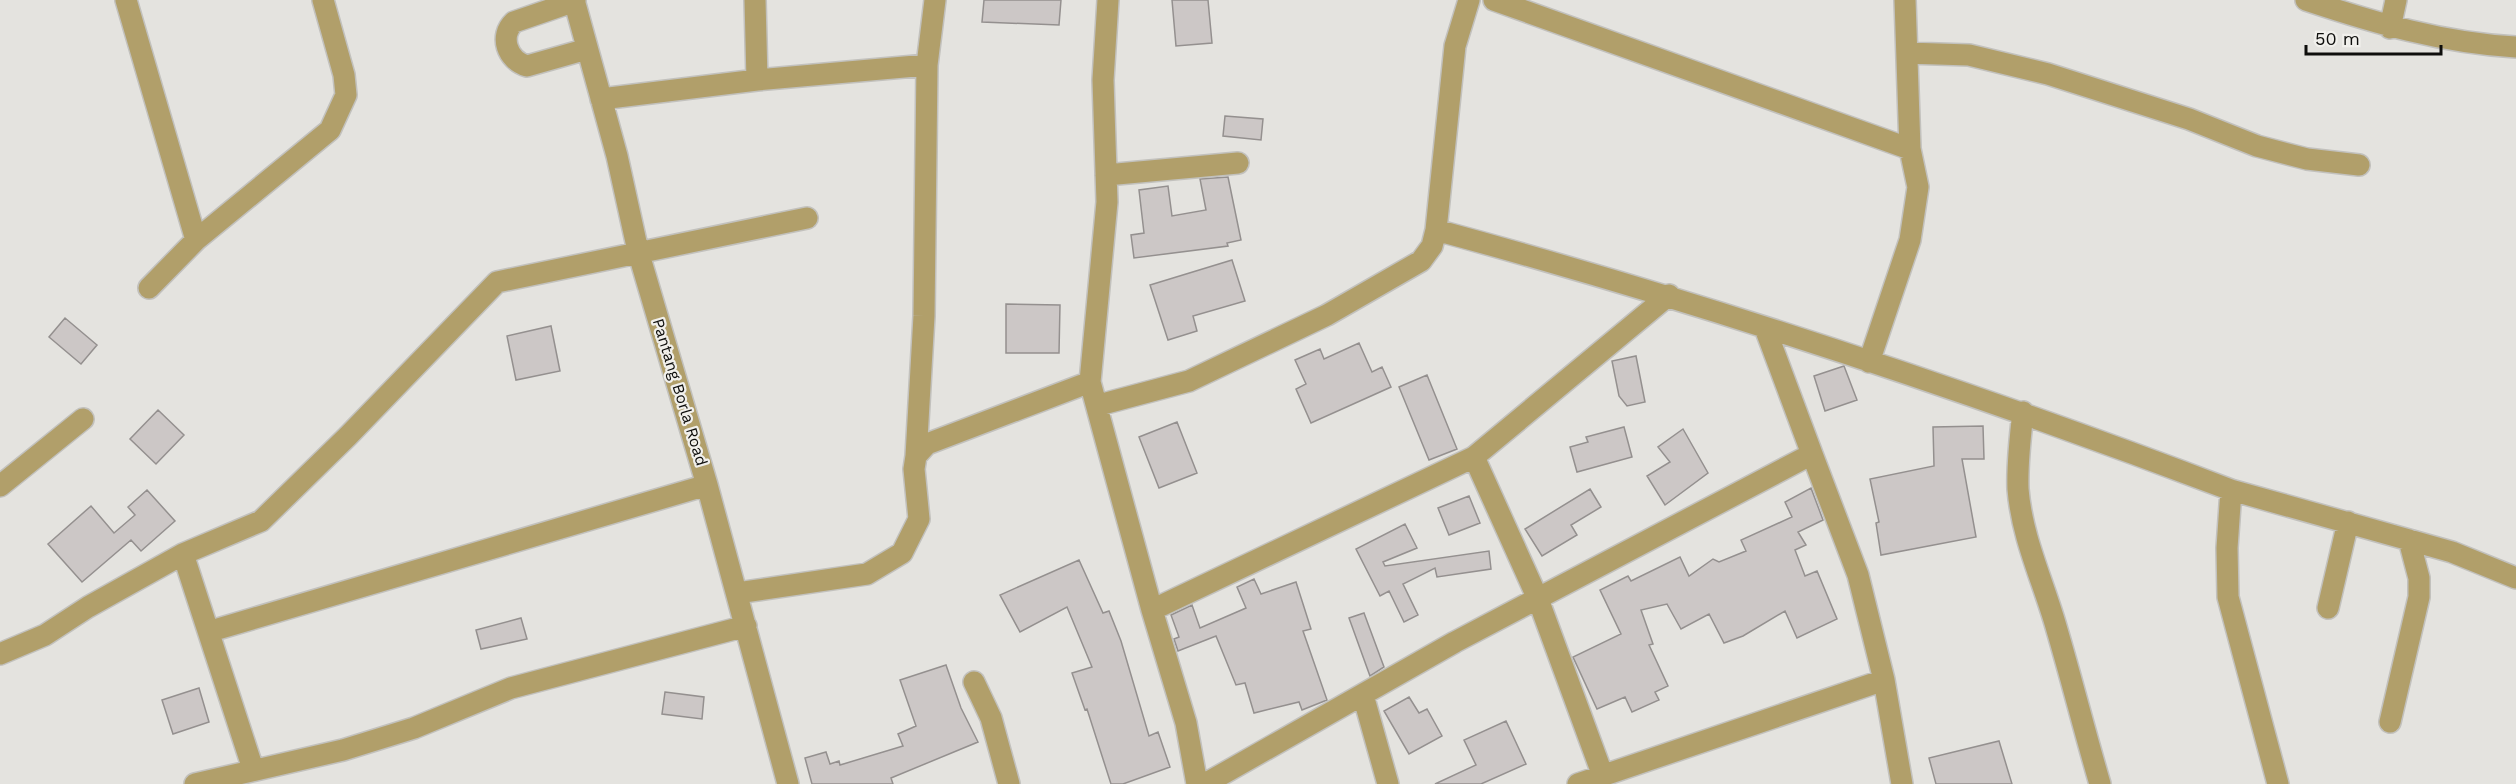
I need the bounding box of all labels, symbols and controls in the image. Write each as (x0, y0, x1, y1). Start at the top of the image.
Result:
scale bar (2306, 18, 2441, 56)
text: 50 m (2315, 28, 2360, 49)
street label: Pantang Borla Road (649, 316, 711, 468)

